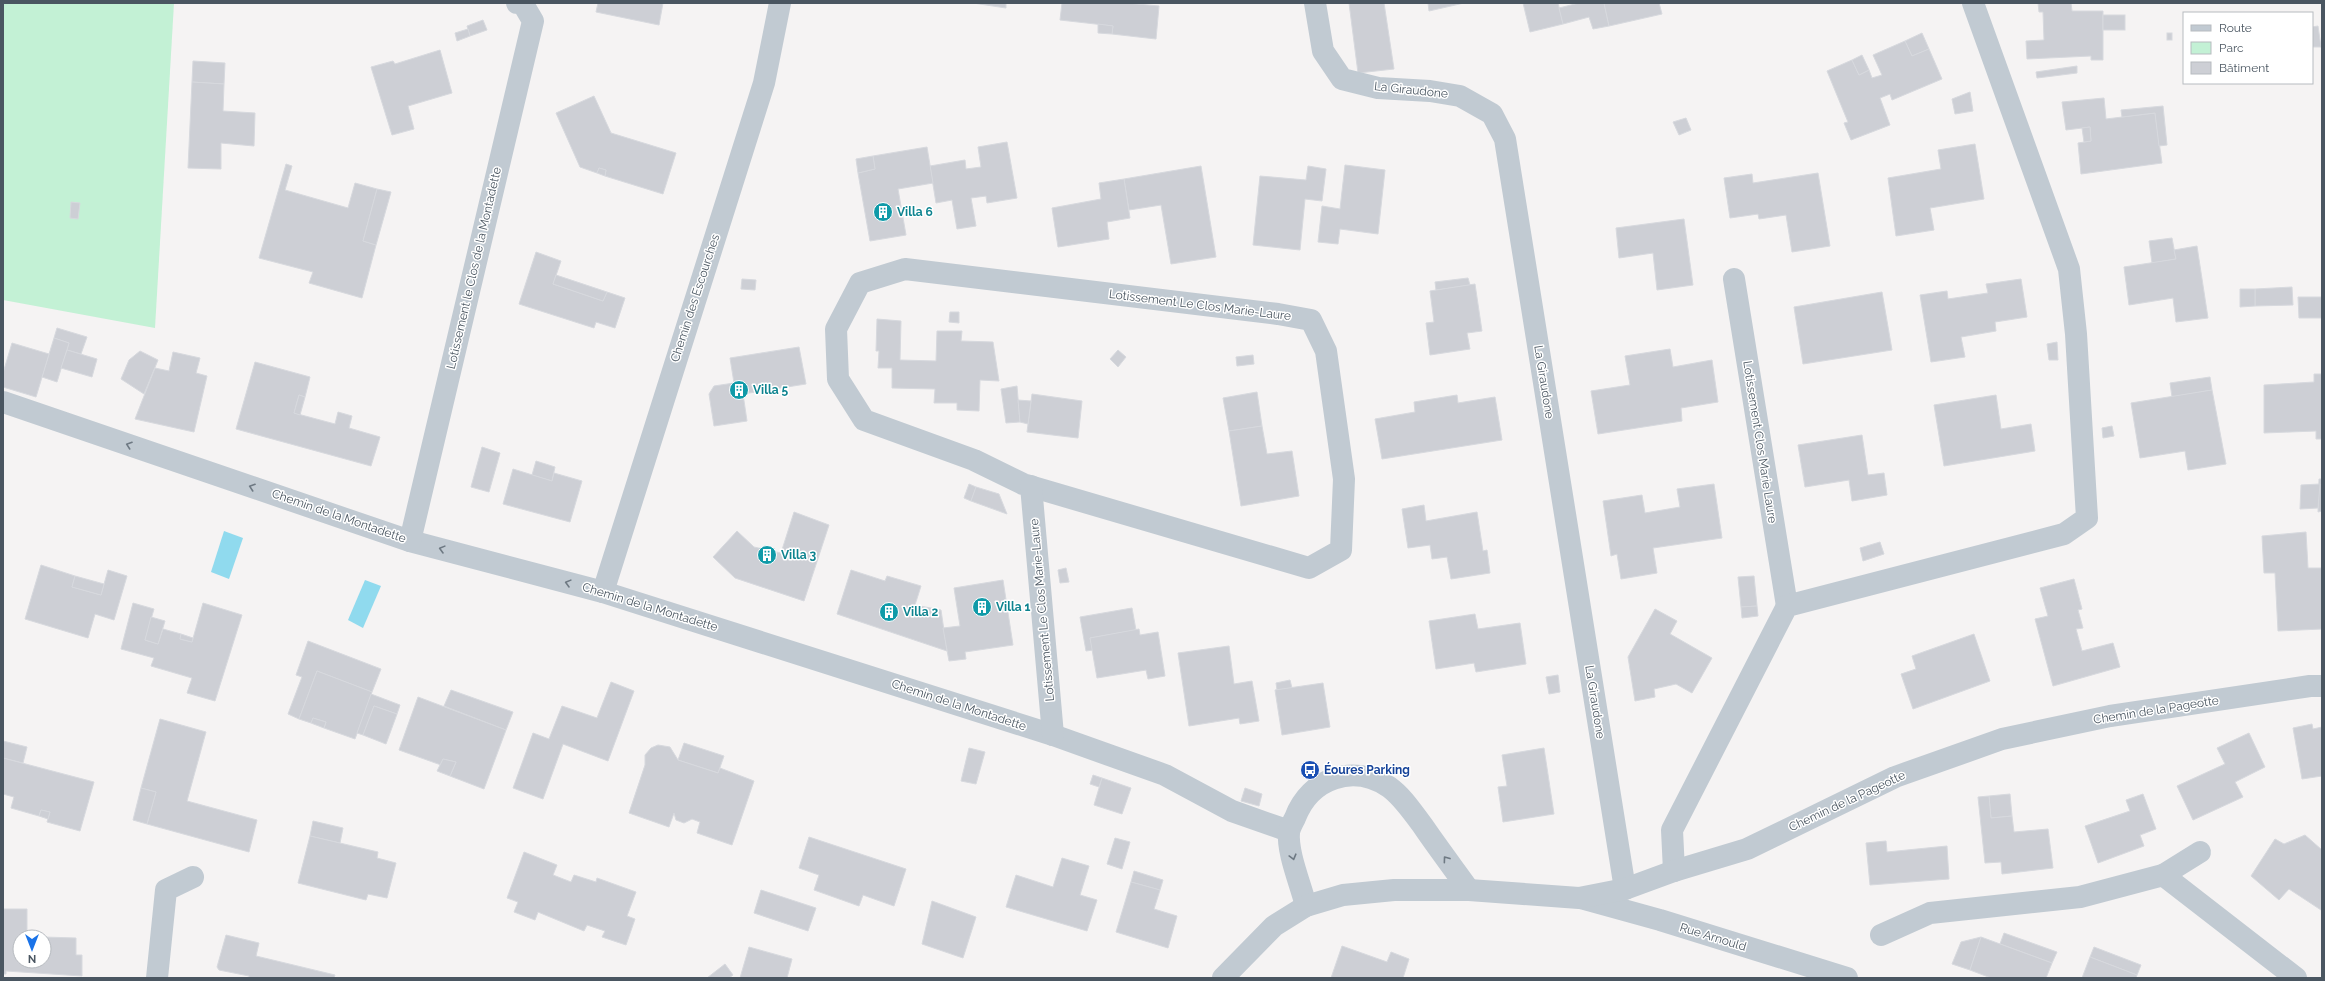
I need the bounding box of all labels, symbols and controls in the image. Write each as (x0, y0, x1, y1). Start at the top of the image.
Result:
legend (2183, 12, 2313, 84)
text: Route (2219, 21, 2252, 35)
text: Parc (2219, 41, 2244, 55)
text: Bâtiment (2219, 61, 2269, 75)
street label: La Giraudone (1373, 79, 1449, 101)
street label: Lotissement le Clos de la Montadette (444, 166, 504, 370)
building icon: Villa 6 (872, 201, 894, 223)
place label: Villa 6 (897, 205, 933, 219)
street label: Chemin des Escourches (668, 232, 722, 364)
street label: Lotissement Le Clos Marie-Laure (1108, 287, 1292, 323)
street label: La Giraudone (1531, 344, 1557, 420)
street label: Lotissement Clos Marie Laure (1740, 360, 1780, 524)
building icon: Villa 5 (728, 379, 750, 401)
place label: Villa 5 (753, 383, 789, 397)
one-way arrow (126, 441, 133, 450)
one-way arrow (249, 483, 256, 492)
street label: Chemin de la Montadette (270, 486, 408, 546)
street label: Lotissement Le Clos Marie-Laure (1027, 518, 1057, 702)
building icon: Villa 3 (756, 544, 778, 566)
one-way arrow (439, 545, 446, 554)
place label: Villa 3 (781, 548, 817, 562)
one-way arrow (564, 579, 571, 587)
street label: Chemin de la Montadette (581, 580, 719, 634)
building icon: Villa 1 (971, 596, 993, 618)
place label: Villa 1 (996, 600, 1031, 614)
building icon: Villa 2 (878, 601, 900, 623)
place label: Villa 2 (903, 605, 939, 619)
street label: La Giraudone (1582, 664, 1608, 740)
street label: Chemin de la Montadette (890, 677, 1028, 733)
street label: Chemin de la Pageotte (2092, 693, 2220, 727)
bus stop icon: Éoures Parking (1299, 759, 1321, 781)
place label: Éoures Parking (1324, 762, 1410, 777)
street label: Chemin de la Pageotte (1787, 768, 1907, 834)
one-way arrow (1288, 854, 1297, 861)
one-way arrow (1443, 856, 1451, 863)
street label: Rue Arnould (1678, 920, 1748, 954)
north arrow (12, 929, 52, 969)
text: N (28, 952, 36, 965)

